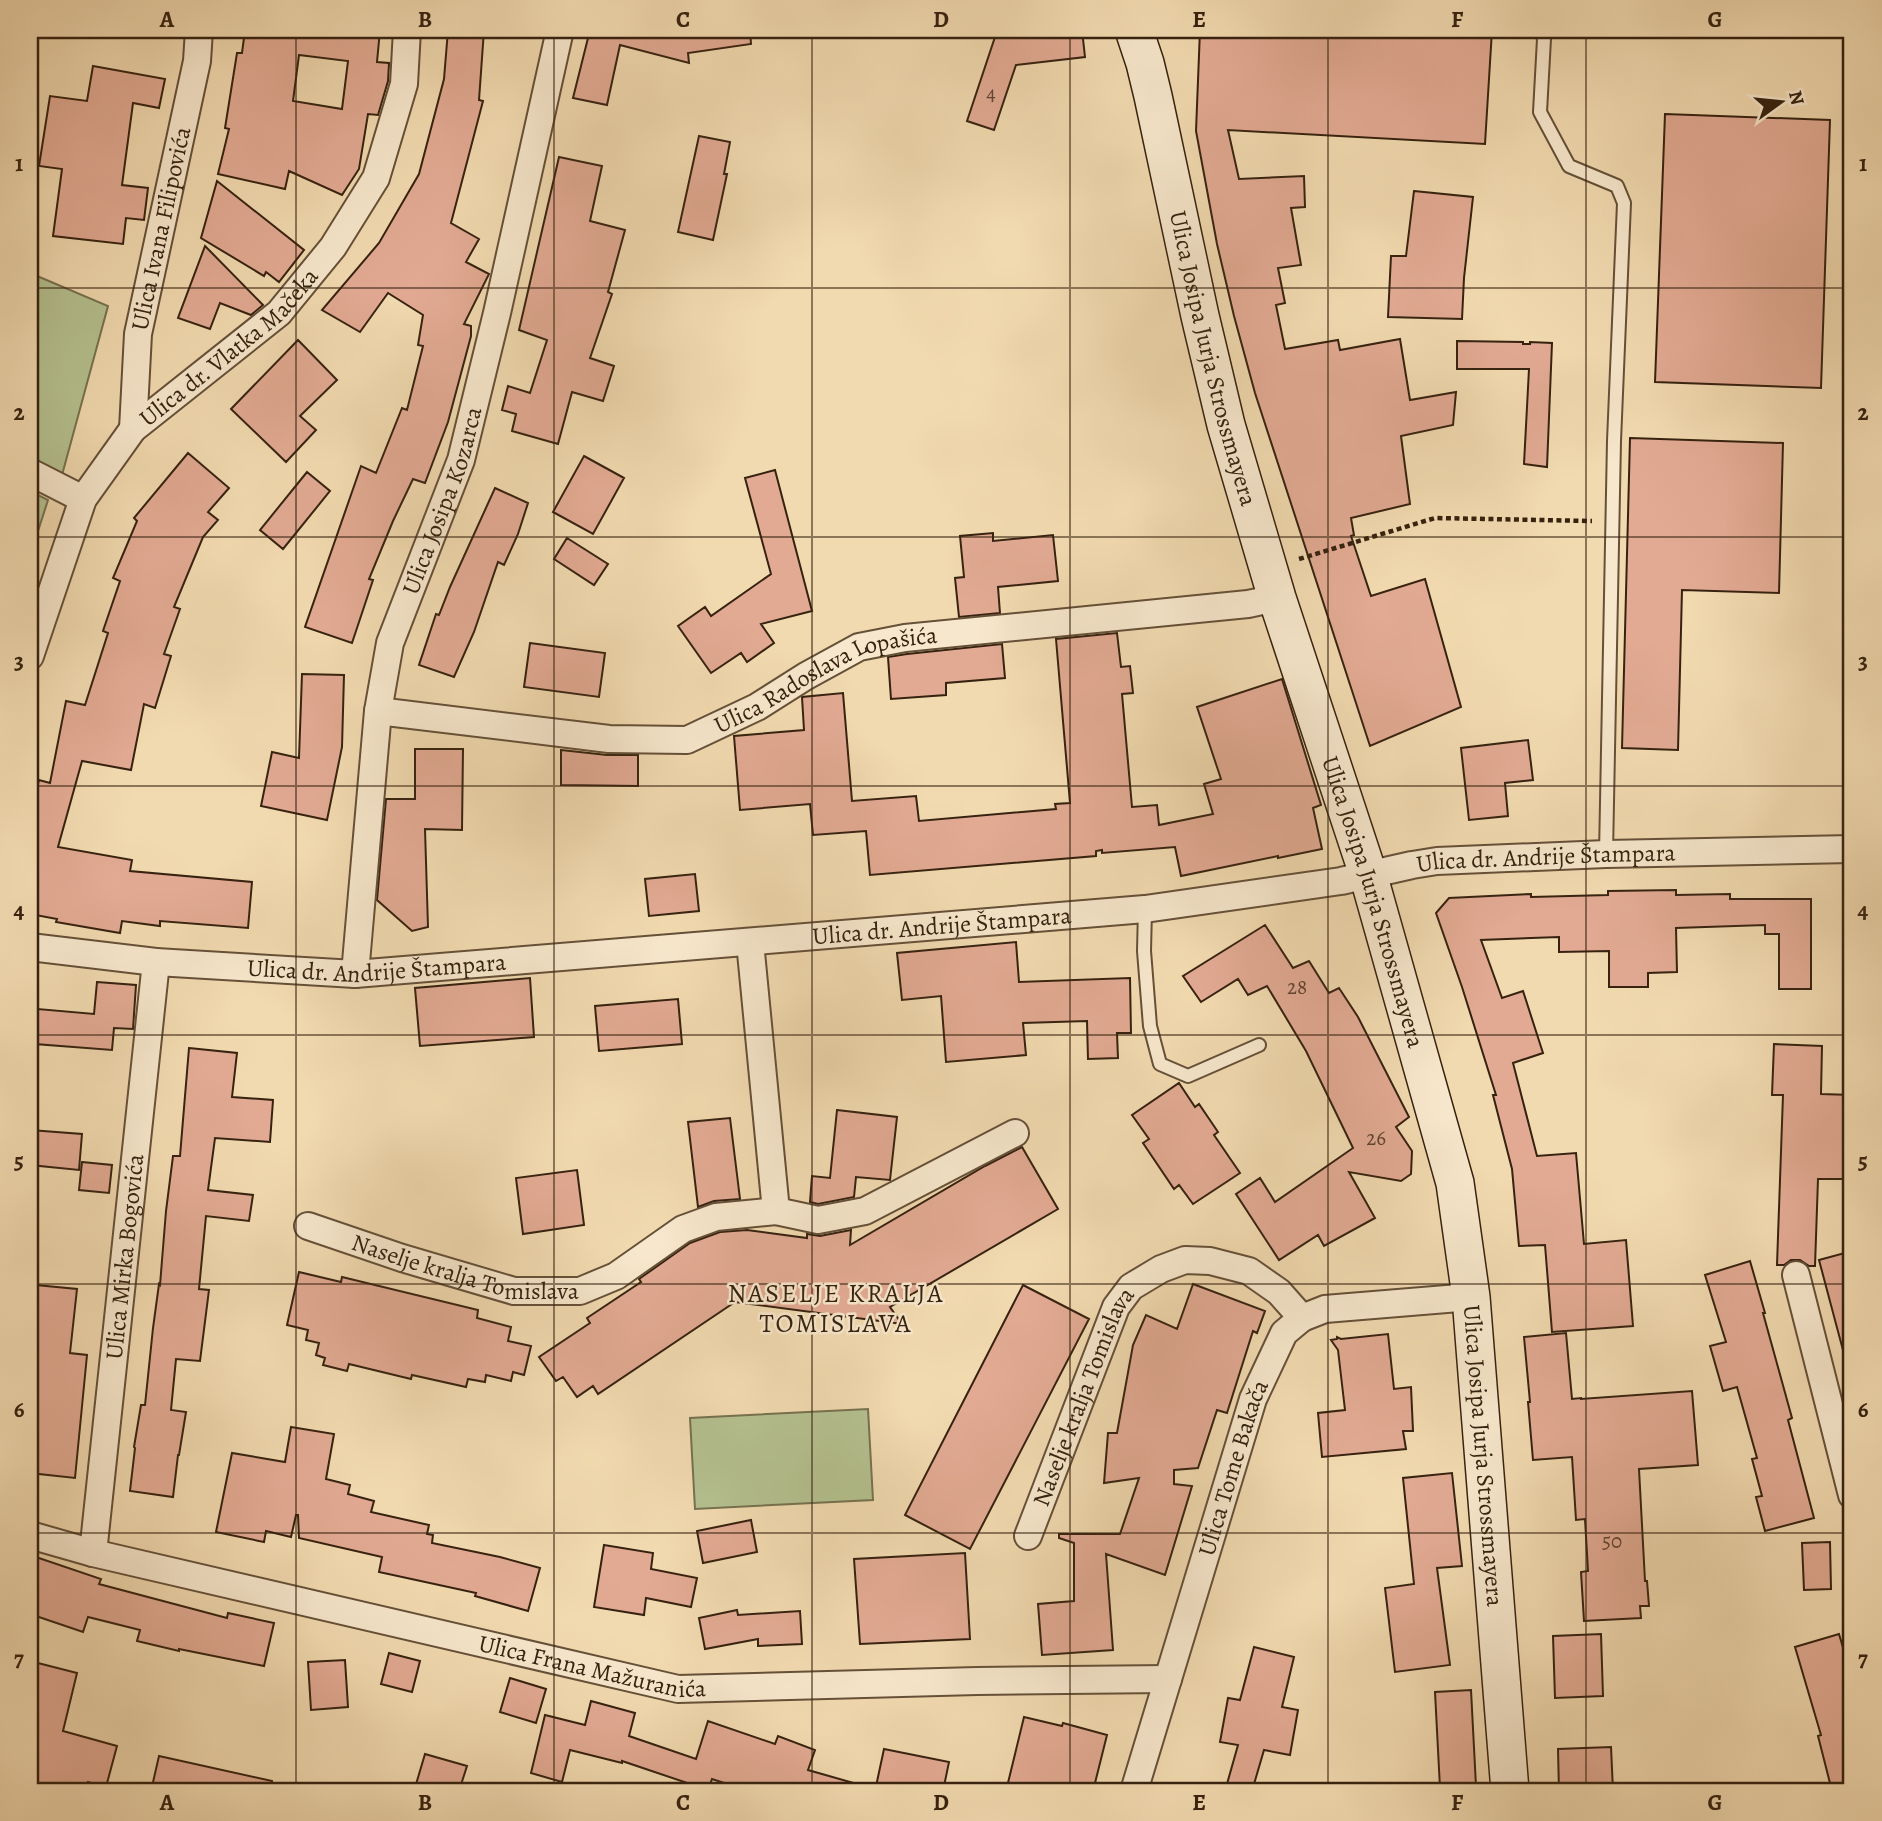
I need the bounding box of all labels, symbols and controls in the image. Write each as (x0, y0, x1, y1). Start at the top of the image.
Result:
text: A (159, 4, 175, 35)
text: B (418, 4, 432, 35)
text: C (676, 4, 690, 35)
text: D (933, 4, 949, 35)
text: E (1192, 4, 1206, 35)
text: F (1451, 4, 1464, 35)
text: G (1707, 4, 1723, 35)
north arrow (1745, 66, 1815, 136)
house number: 4 (986, 79, 996, 107)
text: N (1782, 88, 1811, 108)
street label: Ulica Ivana Filipovića (123, 123, 199, 333)
text: 1 (15, 148, 23, 179)
text: 1 (1859, 148, 1867, 179)
street label: Ulica Josipa Jurja Strossmayera (1162, 208, 1265, 511)
street label: Ulica dr. Vlatka Mačeka (133, 261, 326, 434)
text: 2 (13, 397, 25, 428)
text: 2 (1857, 397, 1869, 428)
street label: Ulica Josipa Kozarca (394, 403, 490, 599)
street label: Ulica Radoslava Lopašića (709, 619, 939, 741)
text: 3 (14, 646, 24, 677)
text: 3 (1858, 646, 1868, 677)
street label: Ulica Josipa Jurja Strossmayera (1314, 752, 1432, 1052)
street label: Ulica dr. Andrije Štampara (1414, 837, 1677, 880)
text: 4 (14, 895, 25, 926)
text: 4 (1858, 895, 1869, 926)
street label: Ulica dr. Andrije Štampara (811, 899, 1073, 952)
street label: Ulica dr. Andrije Štampara (246, 946, 508, 990)
house number: 28 (1287, 973, 1307, 1001)
house number: 26 (1366, 1124, 1386, 1152)
text: 5 (14, 1145, 24, 1176)
text: 5 (1858, 1145, 1868, 1176)
street label: Ulica Mirka Bogovića (98, 1151, 152, 1361)
street label: Naselje kralja Tomislava (347, 1226, 580, 1307)
district label: NASELJE KRALJA TOMISLAVA (728, 1276, 944, 1341)
street label: Naselje kralja Tomislava (1025, 1279, 1142, 1511)
street label: Ulica Josipa Jurja Strossmayera (1456, 1303, 1511, 1609)
street label: Ulica Tome Bakača (1190, 1373, 1276, 1560)
text: 6 (14, 1394, 25, 1425)
text: 6 (1858, 1394, 1869, 1425)
house number: 50 (1602, 1527, 1622, 1555)
street label: Ulica Frana Mažuranića (475, 1627, 707, 1705)
text: 7 (14, 1643, 24, 1674)
text: 7 (1858, 1643, 1868, 1674)
text: A (159, 1787, 175, 1818)
text: B (418, 1787, 432, 1818)
text: C (676, 1787, 690, 1818)
text: D (933, 1787, 949, 1818)
text: E (1192, 1787, 1206, 1818)
text: F (1451, 1787, 1464, 1818)
text: G (1707, 1787, 1723, 1818)

